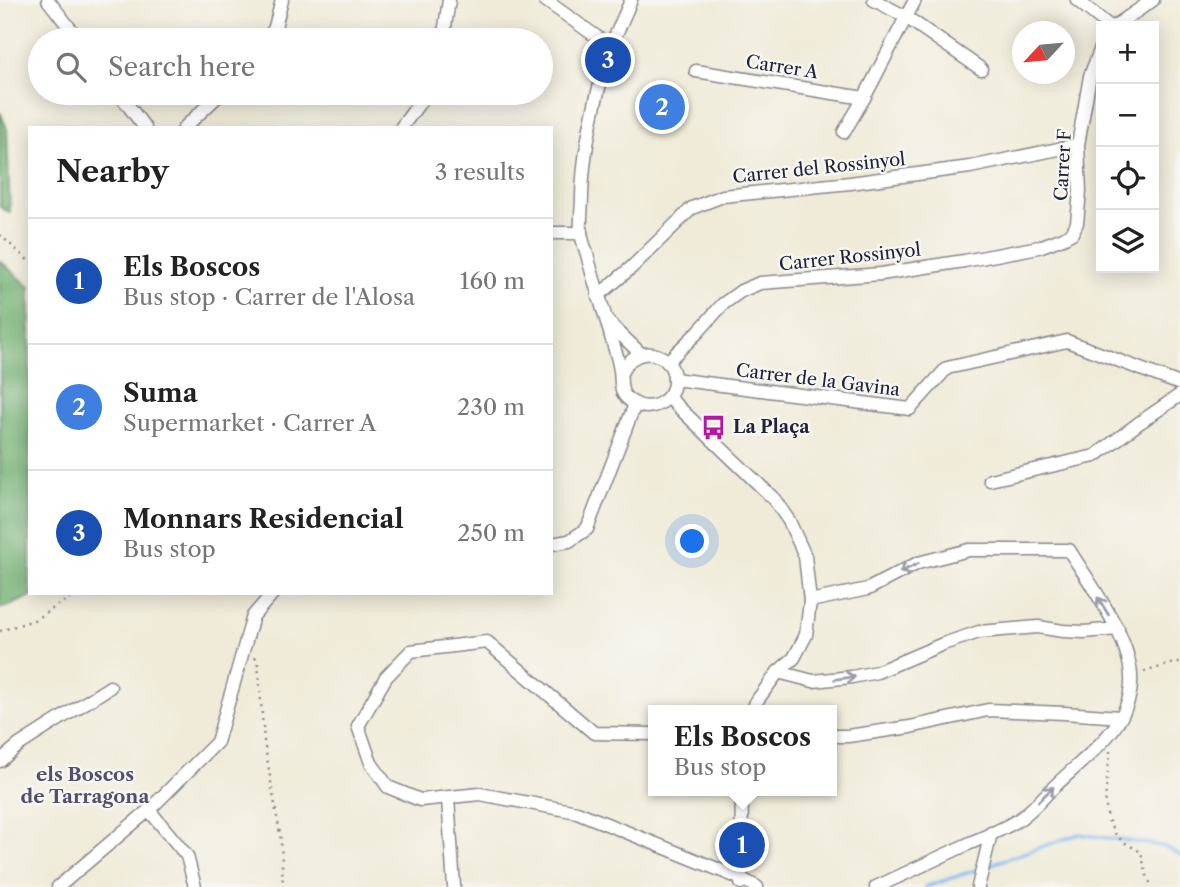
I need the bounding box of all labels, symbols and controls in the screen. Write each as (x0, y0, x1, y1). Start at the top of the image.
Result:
north arrow (1012, 21, 1075, 84)
map controls (1096, 21, 1159, 273)
button: + (1096, 21, 1159, 84)
search box (28, 28, 553, 105)
pin: 3 (585, 34, 631, 86)
icon: search (52, 48, 90, 86)
street label: Carrer A (744, 50, 820, 84)
text: Search here (108, 51, 255, 83)
pin: 2 (639, 81, 685, 133)
button: − (1096, 84, 1159, 147)
street label: Carrer F (1050, 128, 1076, 202)
button: locate (1096, 147, 1159, 210)
street label: Carrer del Rossinyol (732, 148, 906, 188)
text: Nearby (56, 153, 169, 190)
text: 3 results (435, 158, 525, 186)
button: layers (1096, 210, 1159, 273)
street label: Carrer Rossinyol (778, 239, 922, 275)
text: Els Boscos (123, 251, 260, 283)
text: 1 (74, 267, 84, 295)
text: 160 m (460, 267, 525, 295)
text: Bus stop · Carrer de l'Alosa (123, 283, 415, 311)
street label: Carrer de la Gavina (735, 359, 902, 401)
text: Suma (123, 377, 198, 409)
text: 2 (72, 393, 86, 421)
text: 230 m (457, 393, 525, 421)
text: Supermarket · Carrer A (123, 409, 376, 437)
bus stop icon: La Plaça (699, 413, 727, 441)
place label: La Plaça (733, 416, 810, 438)
text: Monnars Residencial (123, 503, 404, 535)
text: 3 (73, 519, 86, 547)
text: 250 m (457, 519, 525, 547)
your location (675, 524, 709, 558)
text: Bus stop (123, 535, 216, 563)
one-way arrow (899, 562, 920, 576)
one-way arrow (1095, 596, 1109, 616)
one-way arrow (834, 671, 856, 684)
popup (648, 705, 837, 796)
text: Els Boscos (674, 721, 811, 753)
text: Bus stop (674, 753, 766, 781)
district label: els Boscos de Tarragona (21, 763, 150, 808)
one-way arrow (1037, 786, 1055, 802)
pin: 1 (719, 819, 765, 871)

